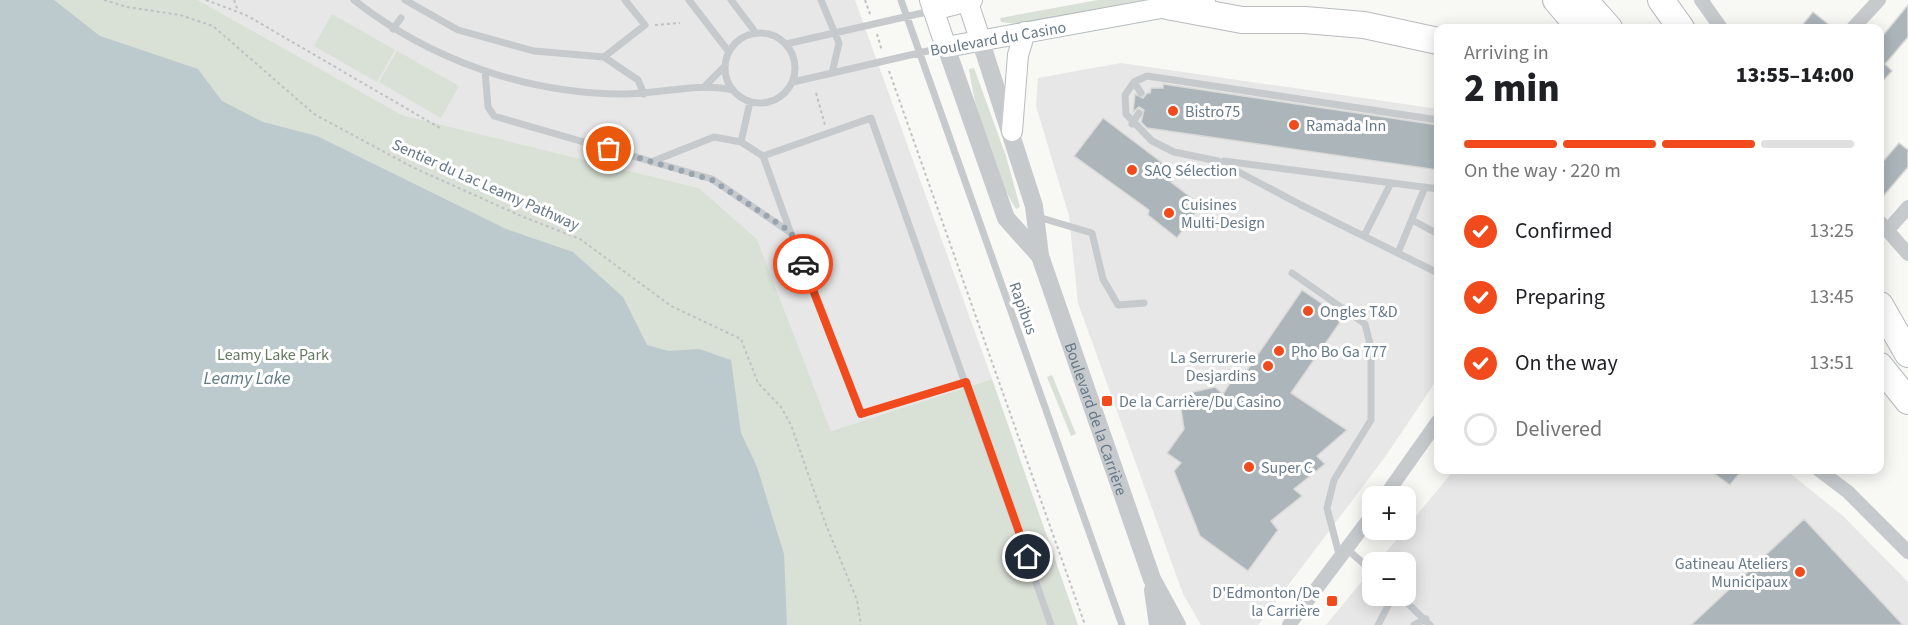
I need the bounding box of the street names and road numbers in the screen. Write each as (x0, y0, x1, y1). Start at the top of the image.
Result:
street label: Boulevard du Casino (928, 16, 1068, 62)
street label: Sentier du Lac Leamy Pathway (388, 134, 583, 236)
street label: Rapibus (1003, 279, 1043, 338)
street label: Boulevard de la Carrière (1059, 339, 1132, 499)

